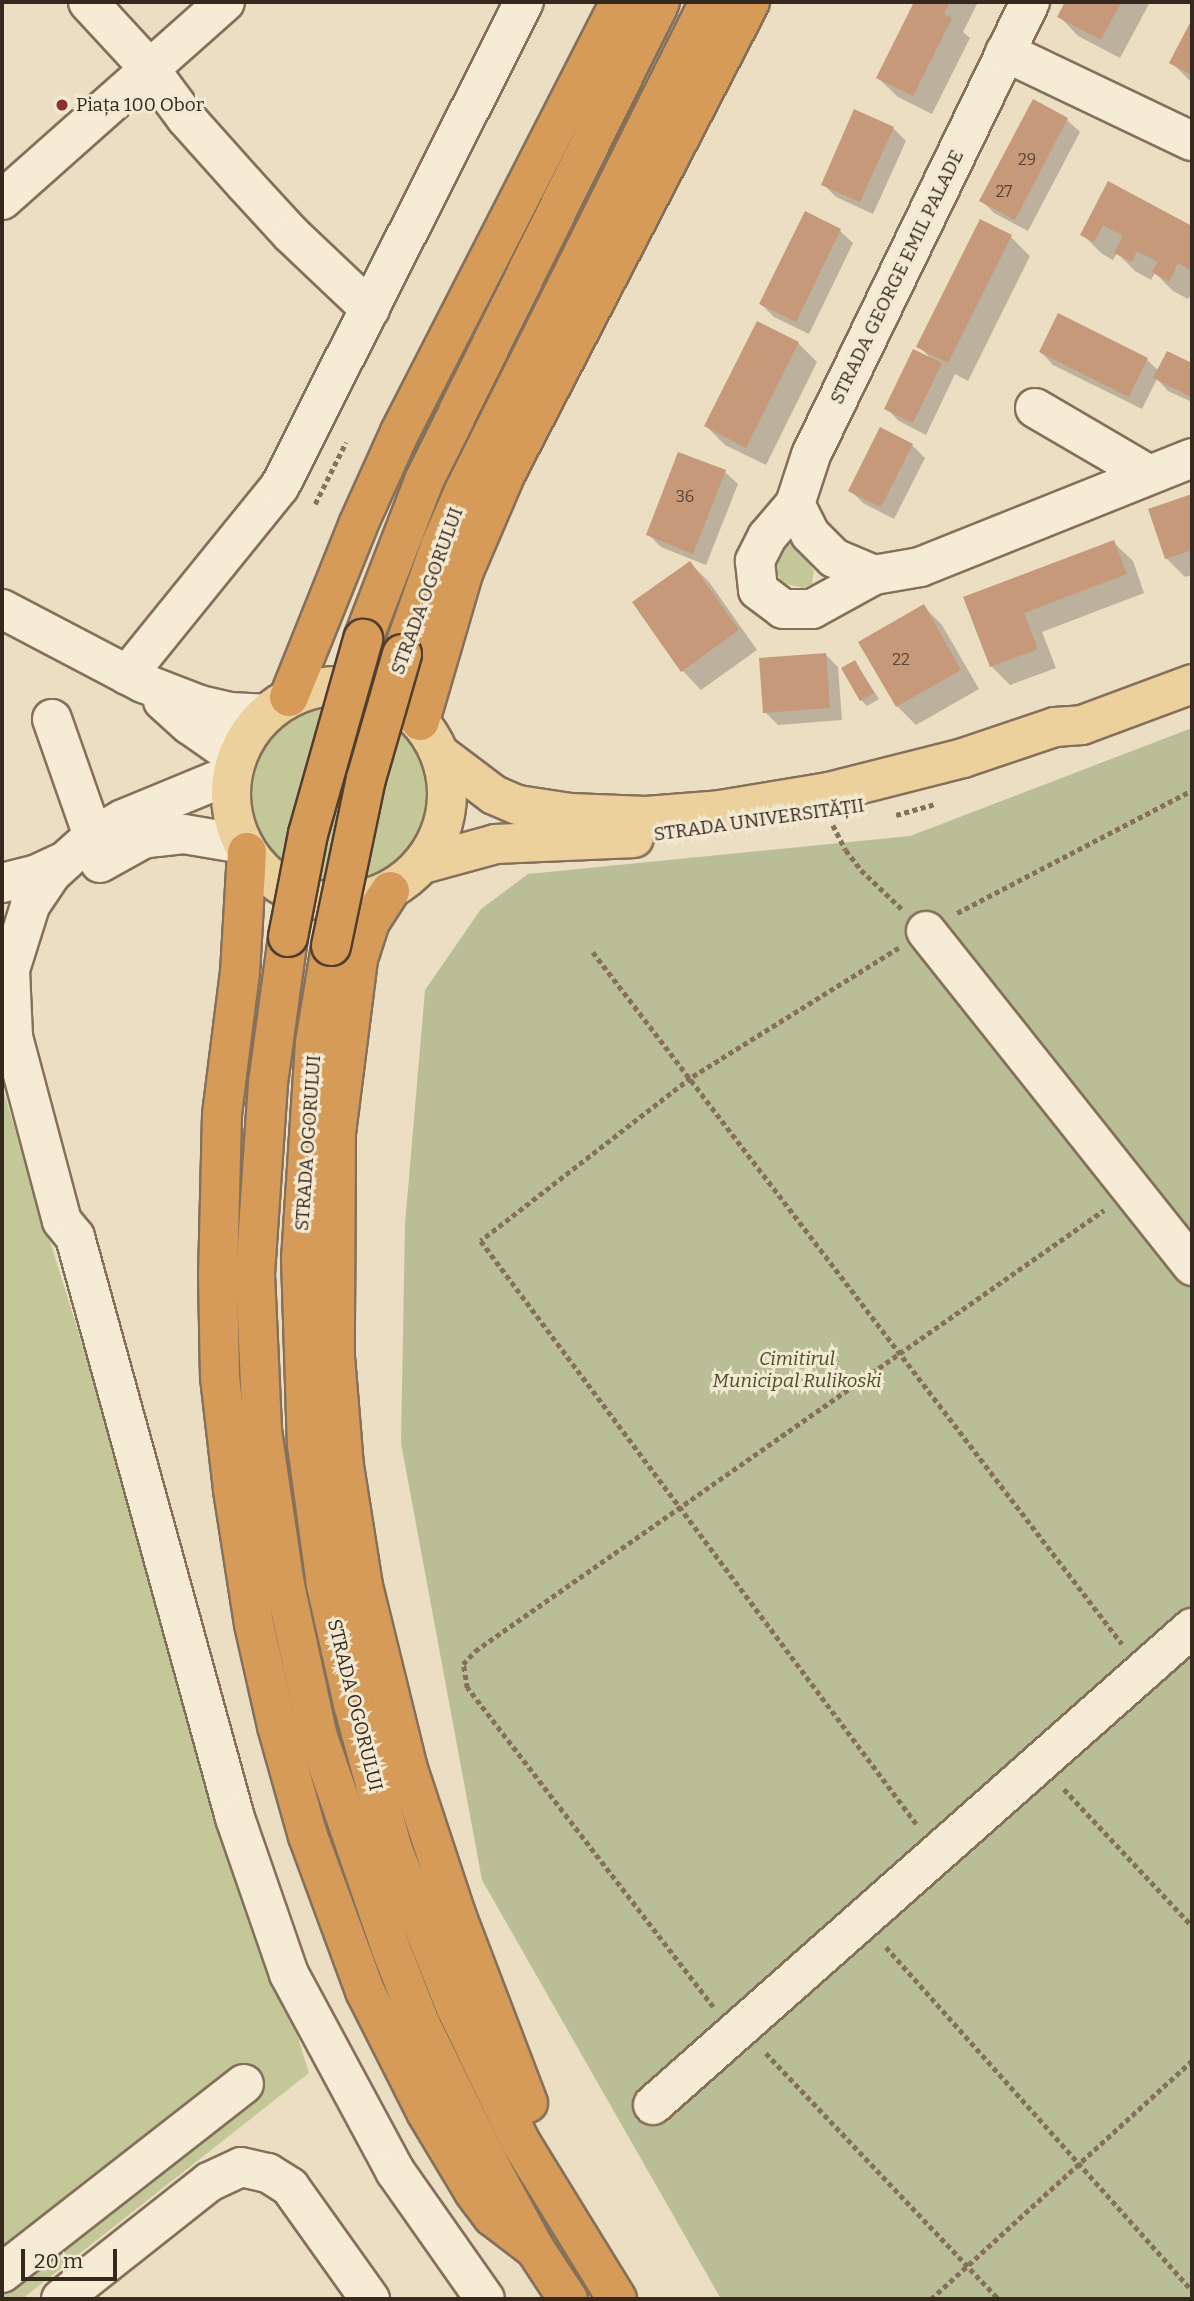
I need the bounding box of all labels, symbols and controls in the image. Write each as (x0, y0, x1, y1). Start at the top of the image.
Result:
place label: Piața 100 Obor (76, 94, 204, 116)
marker: Piața 100 Obor (54, 97, 70, 113)
street label: STRADA GEORGE EMIL PALADE (825, 146, 969, 408)
house number: 29 (1018, 150, 1036, 170)
house number: 27 (996, 182, 1012, 202)
house number: 36 (676, 487, 694, 507)
street label: STRADA OGORULUI (386, 504, 468, 678)
house number: 22 (892, 650, 910, 670)
street label: STRADA UNIVERSITĂȚII (652, 794, 866, 846)
street label: STRADA OGORULUI (290, 1054, 326, 1232)
park label: Cimitirul Municipal Rulikoski (713, 1348, 881, 1392)
street label: STRADA OGORULUI (323, 1617, 387, 1793)
scale bar (24, 2234, 121, 2278)
text: 20 m (34, 2248, 83, 2274)

